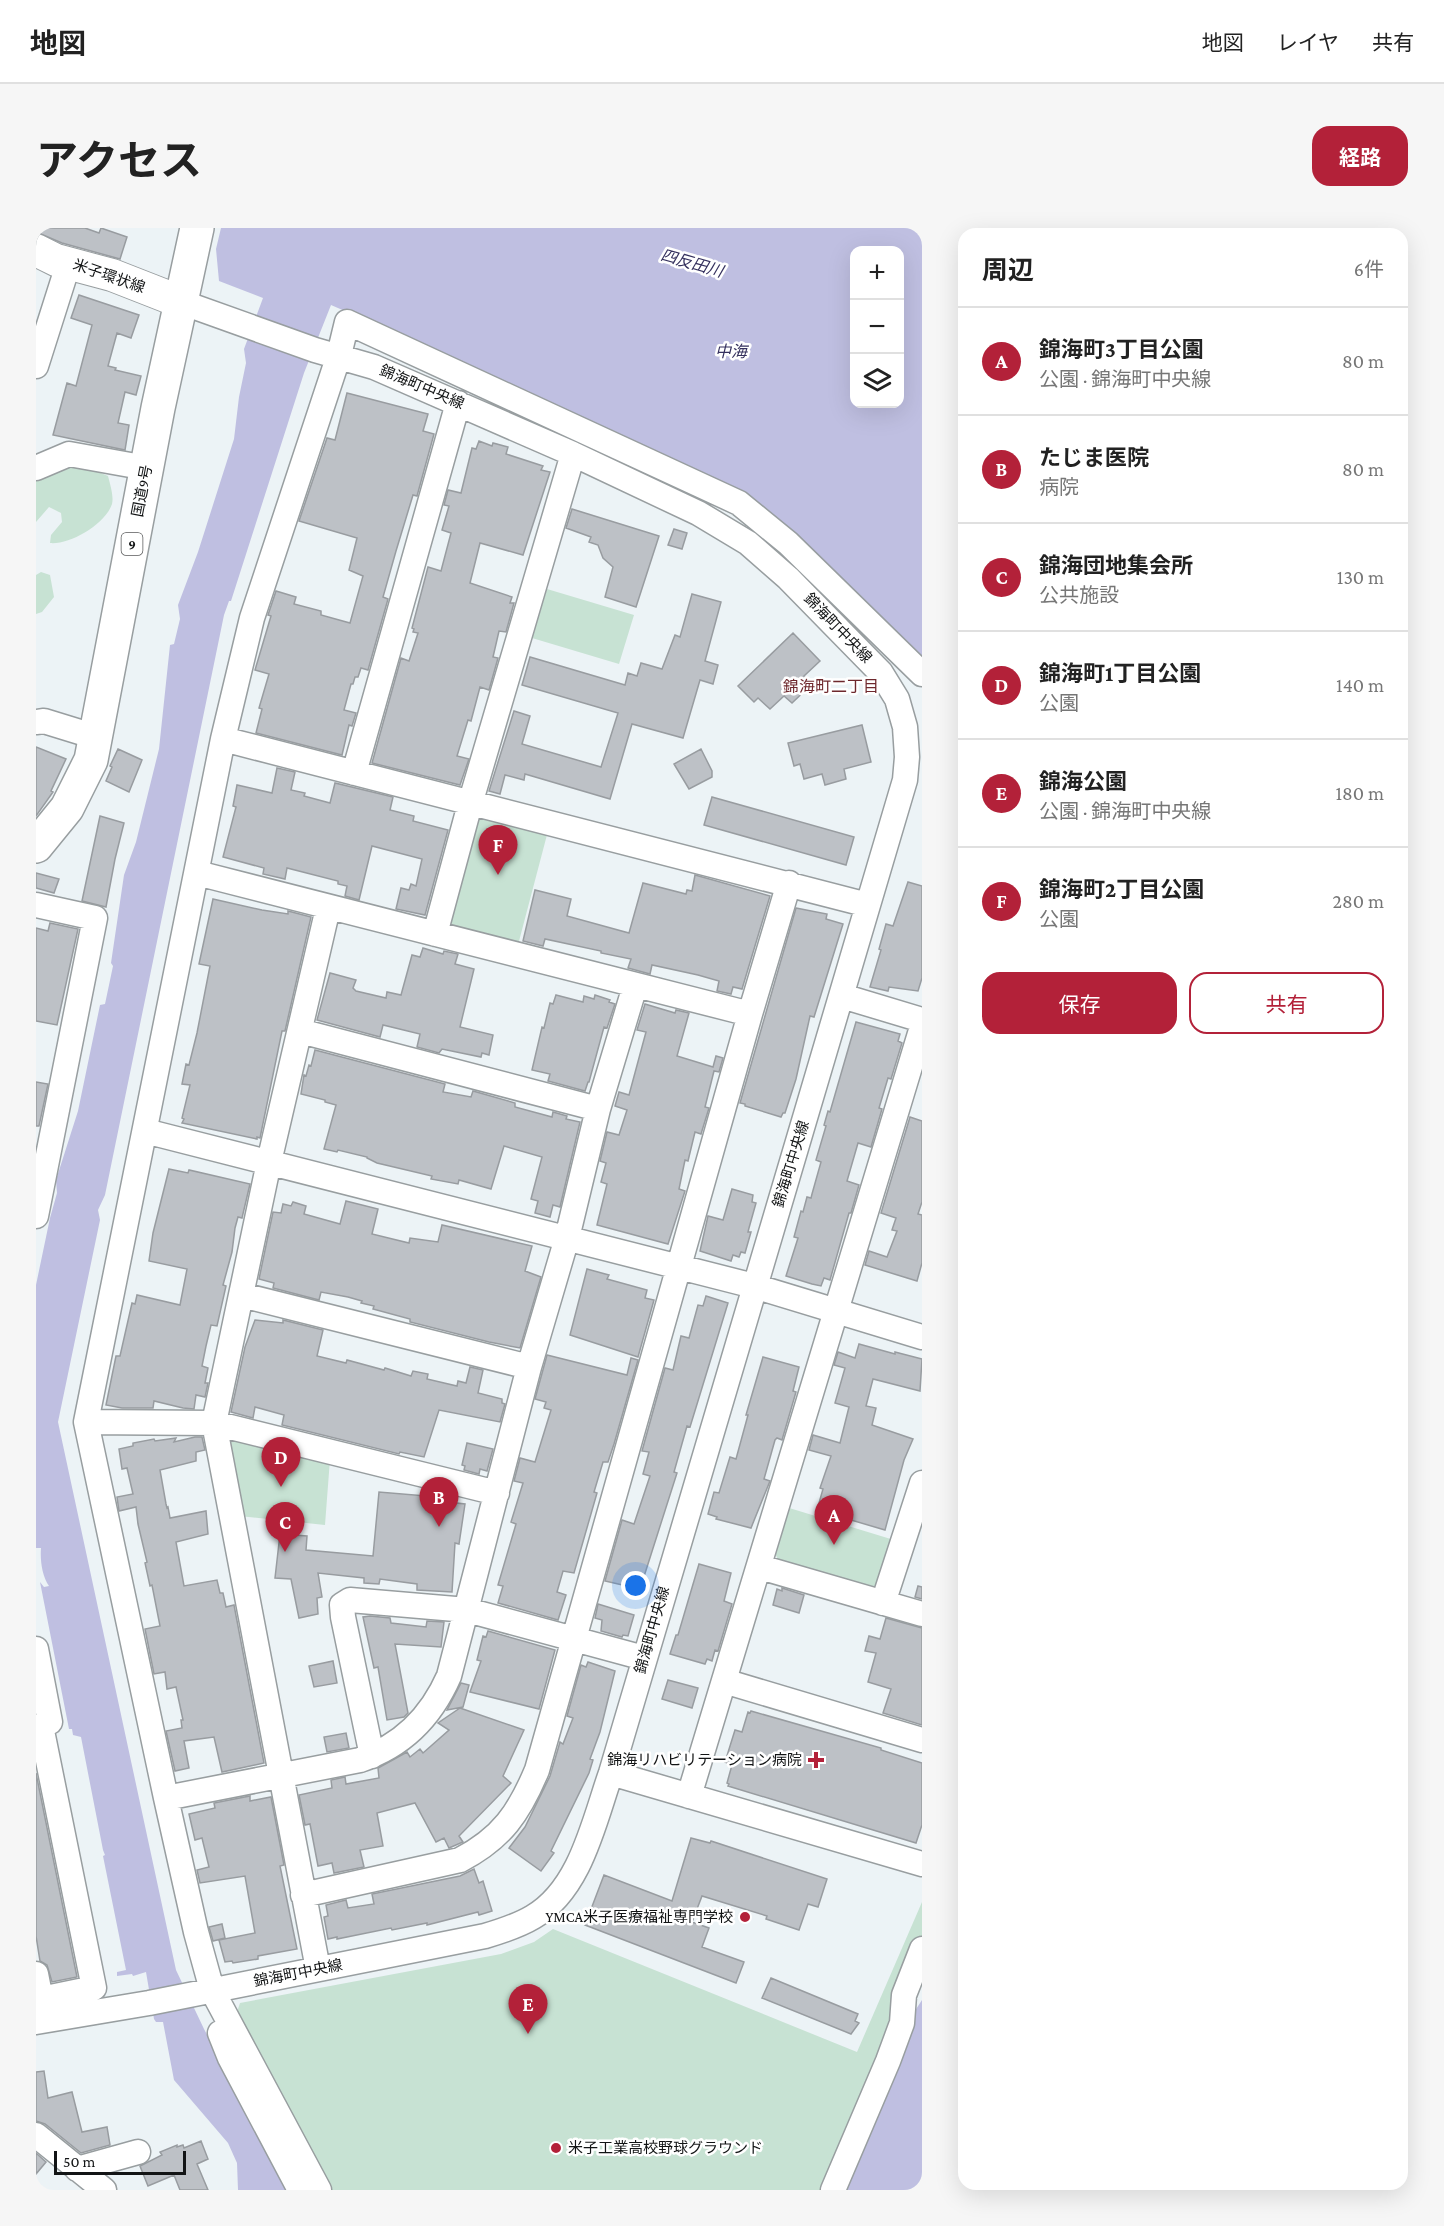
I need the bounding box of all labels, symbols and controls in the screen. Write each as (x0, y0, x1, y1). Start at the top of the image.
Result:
text: 地図 (30, 28, 86, 59)
text: 地図 (1202, 31, 1244, 55)
text: レイヤ (1277, 31, 1339, 55)
text: 共有 (1372, 31, 1414, 55)
button: 経路 (1312, 126, 1408, 186)
text: アクセス (36, 137, 202, 184)
water label: 四反田川 (659, 246, 727, 281)
map controls (850, 246, 904, 408)
button: + (850, 246, 904, 300)
street label: 米子環状線 (71, 255, 147, 296)
text: 周辺 (982, 256, 1034, 285)
text: 6件 (1354, 258, 1384, 280)
button: − (850, 300, 904, 354)
text: 錦海町3丁目公園 (1039, 337, 1204, 362)
water label: 中海 (715, 343, 750, 360)
text: A (996, 350, 1007, 372)
text: 80 m (1342, 350, 1384, 372)
button: layers (850, 354, 904, 408)
street label: 錦海町中央線 (377, 361, 467, 412)
text: 公園 · 錦海町中央線 (1039, 368, 1211, 390)
text: たじま医院 (1039, 445, 1149, 470)
text: B (996, 458, 1007, 480)
text: 80 m (1342, 458, 1384, 480)
street label: 国道9号 (129, 464, 155, 518)
text: 病院 (1039, 476, 1079, 498)
road number: 9 (122, 533, 142, 555)
text: 錦海団地集会所 (1039, 553, 1193, 578)
text: C (995, 566, 1008, 588)
text: 130 m (1337, 566, 1384, 588)
text: 公共施設 (1039, 584, 1119, 606)
street label: 錦海町中央線 (801, 589, 876, 666)
text: 錦海町1丁目公園 (1039, 661, 1201, 686)
text: D (995, 674, 1008, 696)
text: 140 m (1336, 674, 1384, 696)
district label: 錦海町二丁目 (783, 678, 879, 695)
text: 公園 (1039, 692, 1079, 714)
text: 錦海公園 (1039, 769, 1127, 794)
text: E (996, 782, 1007, 804)
text: 180 m (1335, 782, 1384, 804)
text: 公園 · 錦海町中央線 (1039, 800, 1211, 822)
pin: F (478, 826, 518, 875)
text: 錦海町2丁目公園 (1039, 877, 1204, 902)
text: F (996, 890, 1007, 912)
text: 280 m (1333, 890, 1384, 912)
text: 公園 (1039, 908, 1079, 930)
button: 保存 (982, 972, 1177, 1034)
button: 共有 (1189, 972, 1384, 1034)
street label: 錦海町中央線 (769, 1118, 812, 1209)
pin: D (262, 1438, 300, 1487)
pin: B (420, 1478, 458, 1527)
pin: A (814, 1496, 854, 1545)
pin: C (266, 1502, 304, 1552)
your location (621, 1571, 650, 1600)
street label: 錦海町中央線 (631, 1584, 672, 1675)
place label: 錦海リハビリテーション病院 (607, 1751, 802, 1768)
marker: 錦海リハビリテーション病院 (807, 1751, 825, 1769)
place label: YMCA米子医療福祉専門学校 (545, 1909, 733, 1925)
marker: YMCA米子医療福祉専門学校 (738, 1910, 752, 1924)
street label: 錦海町中央線 (252, 1956, 344, 1989)
pin: E (508, 1984, 548, 2034)
place label: 米子工業高校野球グラウンド (568, 2140, 763, 2156)
marker: 米子工業高校野球グラウンド (549, 2141, 563, 2155)
scale bar (54, 2148, 186, 2176)
text: 50 m (63, 2153, 95, 2170)

